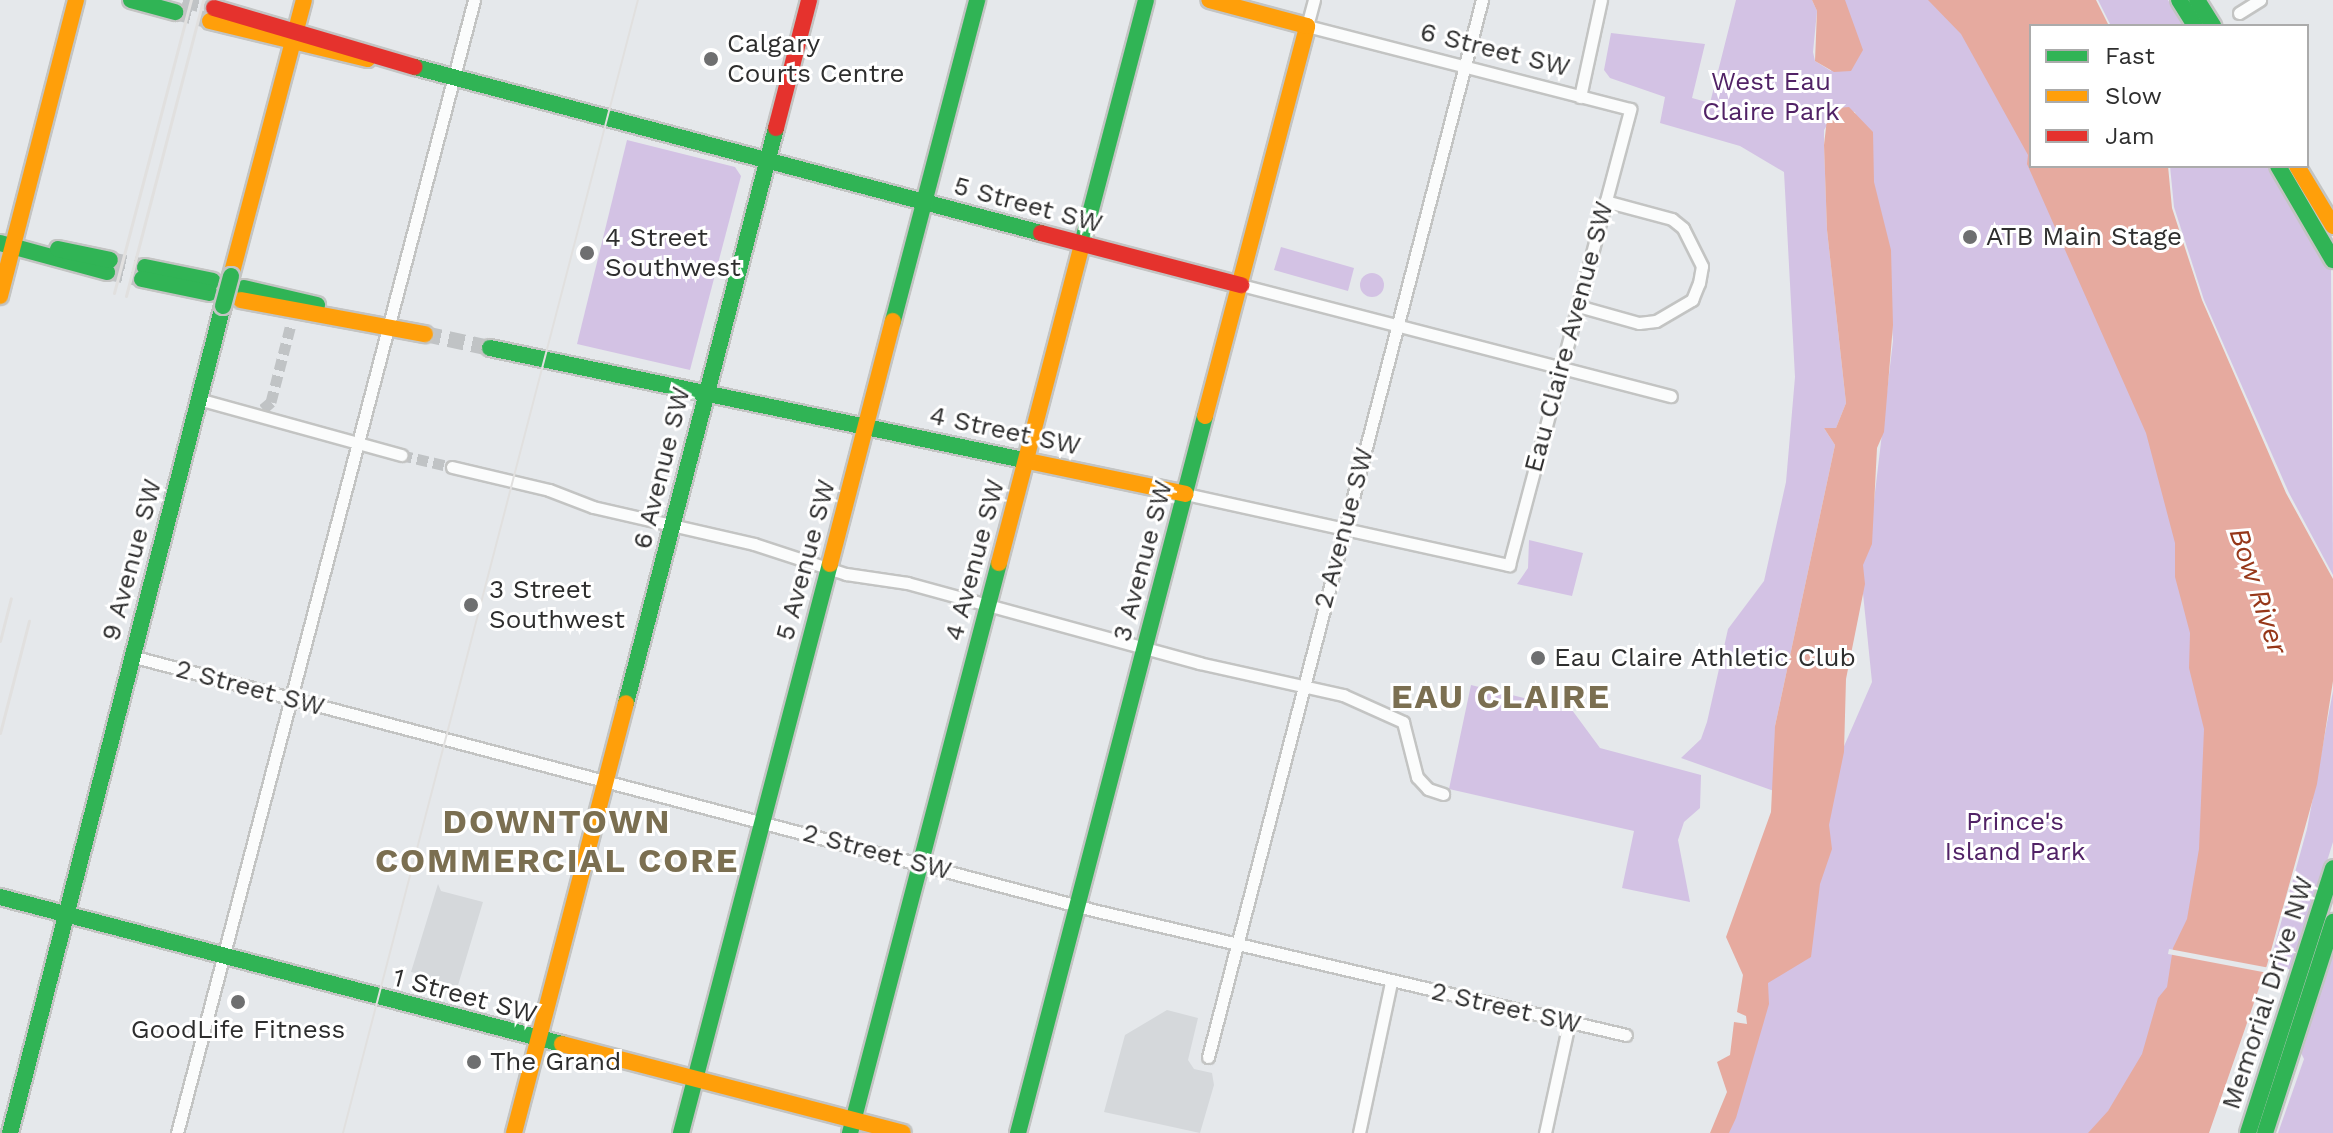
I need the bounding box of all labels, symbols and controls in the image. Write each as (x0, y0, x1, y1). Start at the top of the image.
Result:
street label: 6 Street SW (1417, 16, 1573, 84)
legend (2029, 24, 2309, 168)
place label: Calgary Courts Centre (727, 28, 905, 90)
text: Fast (2105, 42, 2155, 70)
marker: Calgary Courts Centre (702, 50, 720, 68)
park label: West Eau Claire Park (1702, 66, 1840, 128)
text: Slow (2105, 82, 2162, 110)
text: Jam (2105, 122, 2155, 150)
street label: 5 Street SW (950, 170, 1106, 240)
street label: Eau Claire Avenue SW (1518, 198, 1620, 476)
place label: ATB Main Stage (1986, 221, 2182, 253)
place label: 4 Street Southwest (605, 222, 741, 284)
marker: ATB Main Stage (1961, 228, 1979, 246)
marker: 4 Street Southwest (576, 242, 598, 264)
street label: 6 Avenue SW (627, 383, 697, 553)
street label: 4 Street SW (927, 400, 1083, 462)
street label: 2 Avenue SW (1307, 444, 1381, 612)
street label: 9 Avenue SW (95, 475, 169, 645)
street label: 4 Avenue SW (938, 475, 1012, 645)
street label: 5 Avenue SW (769, 476, 843, 644)
street label: 3 Avenue SW (1106, 477, 1180, 645)
water label: Bow River (2222, 523, 2294, 659)
place label: 3 Street Southwest (489, 574, 625, 636)
marker: 3 Street Southwest (460, 594, 482, 616)
place label: Eau Claire Athletic Club (1554, 642, 1857, 674)
marker: Eau Claire Athletic Club (1529, 649, 1547, 667)
street label: 2 Street SW (172, 653, 328, 723)
district label: EAU CLAIRE (1391, 677, 1611, 717)
district label: DOWNTOWN COMMERCIAL CORE (374, 801, 740, 880)
park label: Prince's Island Park (1944, 806, 2086, 868)
street label: 2 Street SW (799, 817, 955, 887)
street label: Memorial Drive NW (2215, 872, 2321, 1114)
street label: 1 Street SW (390, 962, 540, 1030)
street label: 2 Street SW (1428, 976, 1584, 1040)
marker: GoodLife Fitness (229, 993, 247, 1011)
place label: GoodLife Fitness (131, 1014, 345, 1046)
place label: The Grand (490, 1046, 621, 1078)
marker: The Grand (465, 1053, 483, 1071)

